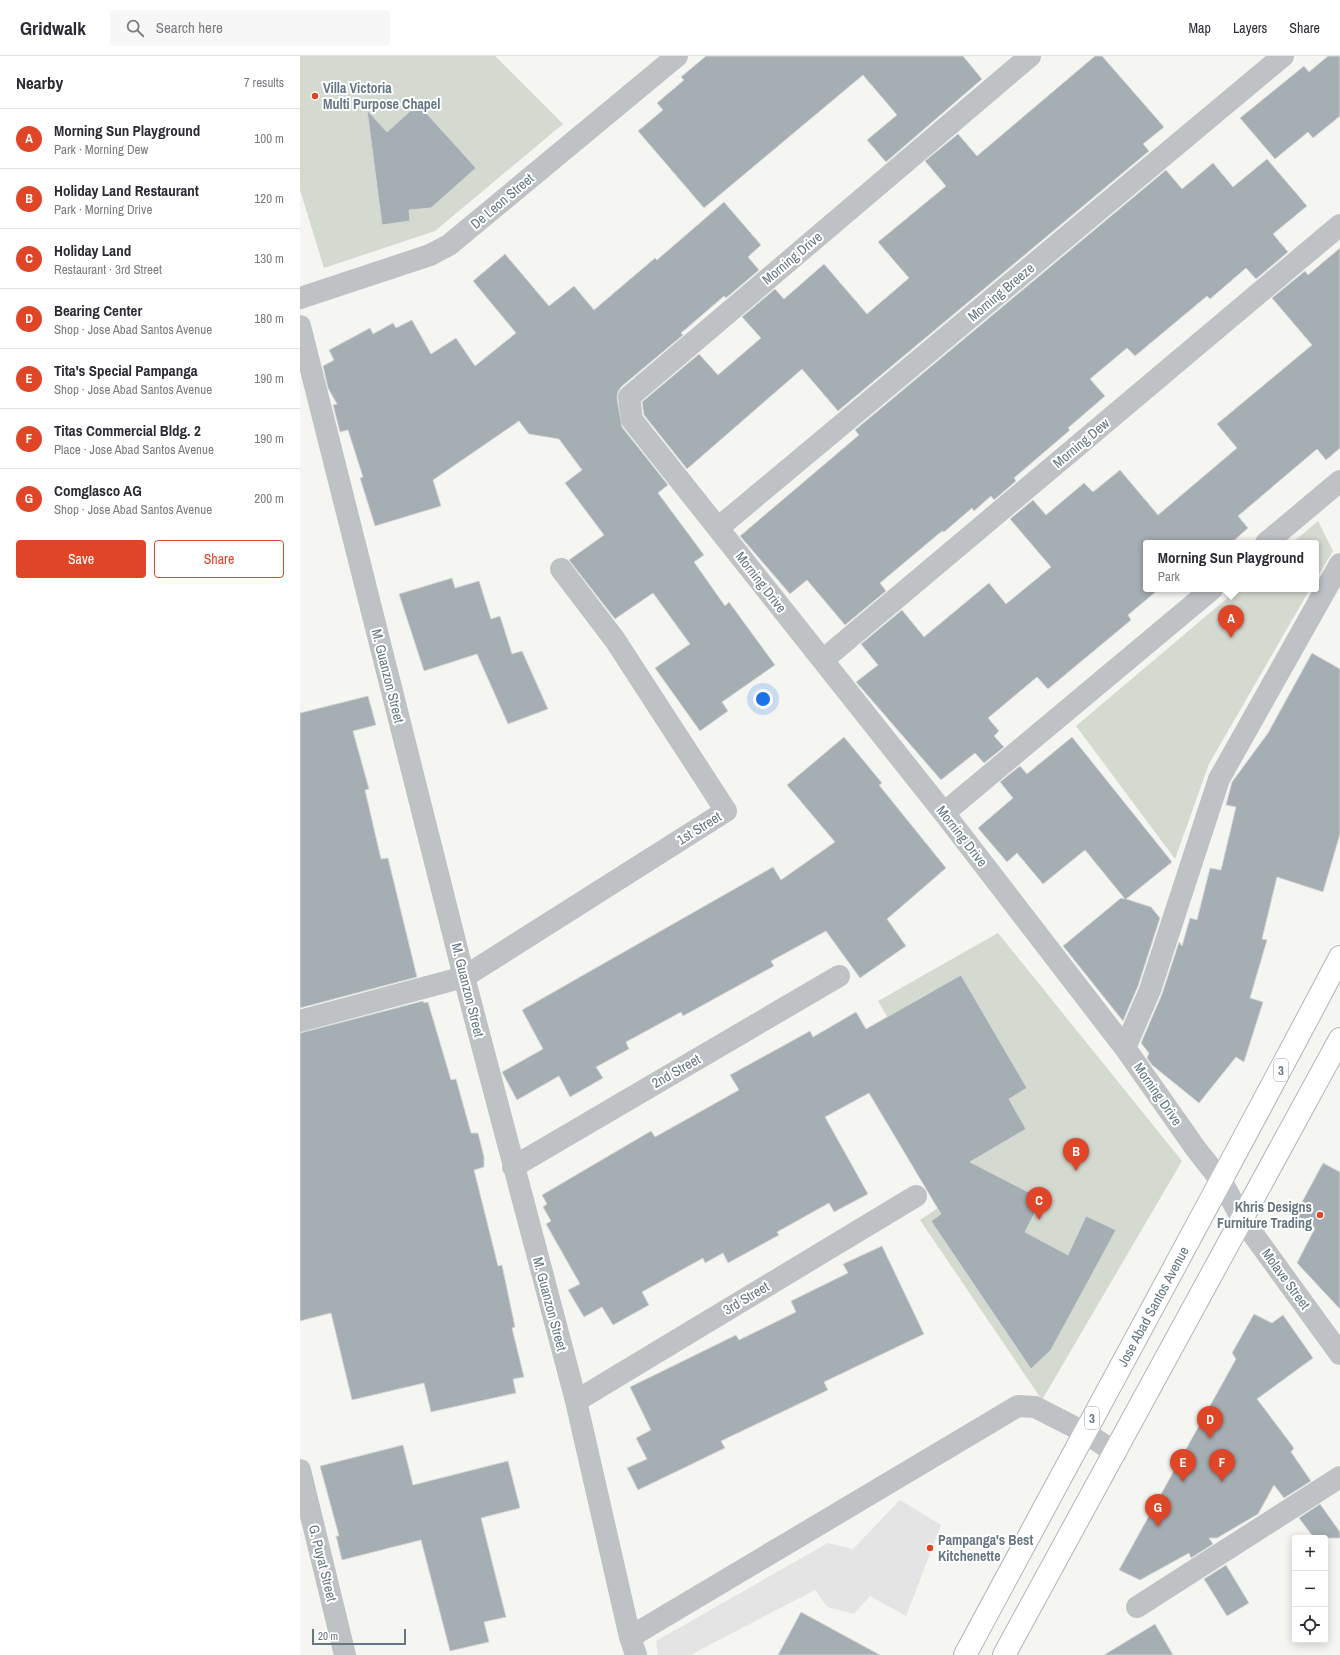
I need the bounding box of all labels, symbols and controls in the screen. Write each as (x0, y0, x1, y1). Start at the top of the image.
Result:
search box (110, 10, 390, 46)
text: Gridwalk (20, 15, 86, 41)
icon: search (124, 17, 146, 39)
text: Search here (156, 17, 223, 38)
text: Map (1189, 19, 1211, 37)
text: Layers (1233, 19, 1267, 37)
text: Share (1289, 19, 1320, 37)
text: Nearby (16, 71, 63, 94)
text: 7 results (244, 74, 284, 91)
place label: Villa Victoria Multi Purpose Chapel (323, 79, 440, 113)
marker: Villa Victoria Multi Purpose Chapel (310, 91, 320, 101)
text: Morning Sun Playground (54, 120, 200, 141)
text: A (25, 130, 33, 147)
text: 100 m (254, 130, 284, 147)
text: Park · Morning Dew (54, 141, 148, 158)
street label: De Leon Street (467, 169, 537, 233)
text: Holiday Land Restaurant (54, 180, 199, 201)
text: B (25, 190, 33, 207)
text: 120 m (254, 190, 284, 207)
text: Park · Morning Drive (54, 201, 152, 218)
street label: Morning Drive (758, 228, 826, 288)
text: Holiday Land (54, 240, 131, 261)
text: C (25, 250, 33, 267)
text: 130 m (254, 250, 284, 267)
street label: Morning Breeze (964, 259, 1038, 325)
text: Restaurant · 3rd Street (54, 261, 162, 278)
text: Bearing Center (54, 300, 142, 321)
text: D (25, 310, 33, 327)
text: 180 m (254, 310, 284, 327)
text: Shop · Jose Abad Santos Avenue (54, 321, 212, 338)
text: Tita's Special Pampanga (54, 360, 198, 381)
text: E (25, 370, 33, 387)
text: 190 m (254, 370, 284, 387)
text: Shop · Jose Abad Santos Avenue (54, 381, 212, 398)
street label: Morning Dew (1049, 414, 1113, 472)
text: Titas Commercial Bldg. 2 (54, 420, 201, 441)
text: F (26, 430, 32, 447)
text: 190 m (254, 430, 284, 447)
text: Place · Jose Abad Santos Avenue (54, 441, 214, 458)
text: Comglasco AG (54, 480, 142, 501)
text: G (25, 490, 33, 507)
text: 200 m (254, 490, 284, 507)
text: Shop · Jose Abad Santos Avenue (54, 501, 212, 518)
button: Save (16, 540, 146, 578)
button: Share (154, 540, 284, 578)
popup (1143, 540, 1319, 592)
text: Morning Sun Playground (1158, 547, 1304, 568)
street label: Morning Drive (732, 548, 790, 616)
text: Park (1158, 568, 1180, 585)
pin: A (1218, 605, 1244, 638)
street label: M. Guanzon Street (368, 627, 408, 725)
your location (753, 689, 773, 709)
street label: Morning Drive (933, 802, 991, 870)
street label: 1st Street (673, 807, 725, 849)
street label: M. Guanzon Street (448, 941, 488, 1039)
street label: 2nd Street (649, 1050, 703, 1092)
street label: Morning Drive (1130, 1059, 1186, 1129)
road number: 3 (1274, 1059, 1288, 1081)
pin: B (1063, 1138, 1089, 1171)
pin: C (1026, 1187, 1052, 1220)
place label: Khris Designs Furniture Trading (1217, 1198, 1312, 1232)
marker: Khris Designs Furniture Trading (1315, 1210, 1325, 1220)
street label: Jose Abad Santos Avenue (1113, 1243, 1193, 1370)
street label: Molave Street (1258, 1245, 1314, 1313)
street label: M. Guanzon Street (529, 1255, 571, 1353)
street label: 3rd Street (720, 1277, 772, 1319)
pin: D (1197, 1406, 1223, 1439)
road number: 3 (1085, 1407, 1099, 1429)
pin: E (1170, 1449, 1196, 1482)
pin: F (1209, 1449, 1235, 1482)
pin: G (1145, 1494, 1171, 1527)
street label: G. Puyat Street (305, 1523, 341, 1603)
place label: Pampanga's Best Kitchenette (938, 1531, 1033, 1565)
map controls (1292, 1535, 1328, 1643)
button: + (1292, 1535, 1328, 1571)
marker: Pampanga's Best Kitchenette (925, 1543, 935, 1553)
button: − (1292, 1571, 1328, 1607)
button: locate (1292, 1607, 1328, 1643)
scale bar (312, 1627, 406, 1646)
text: 20 m (318, 1629, 338, 1643)

